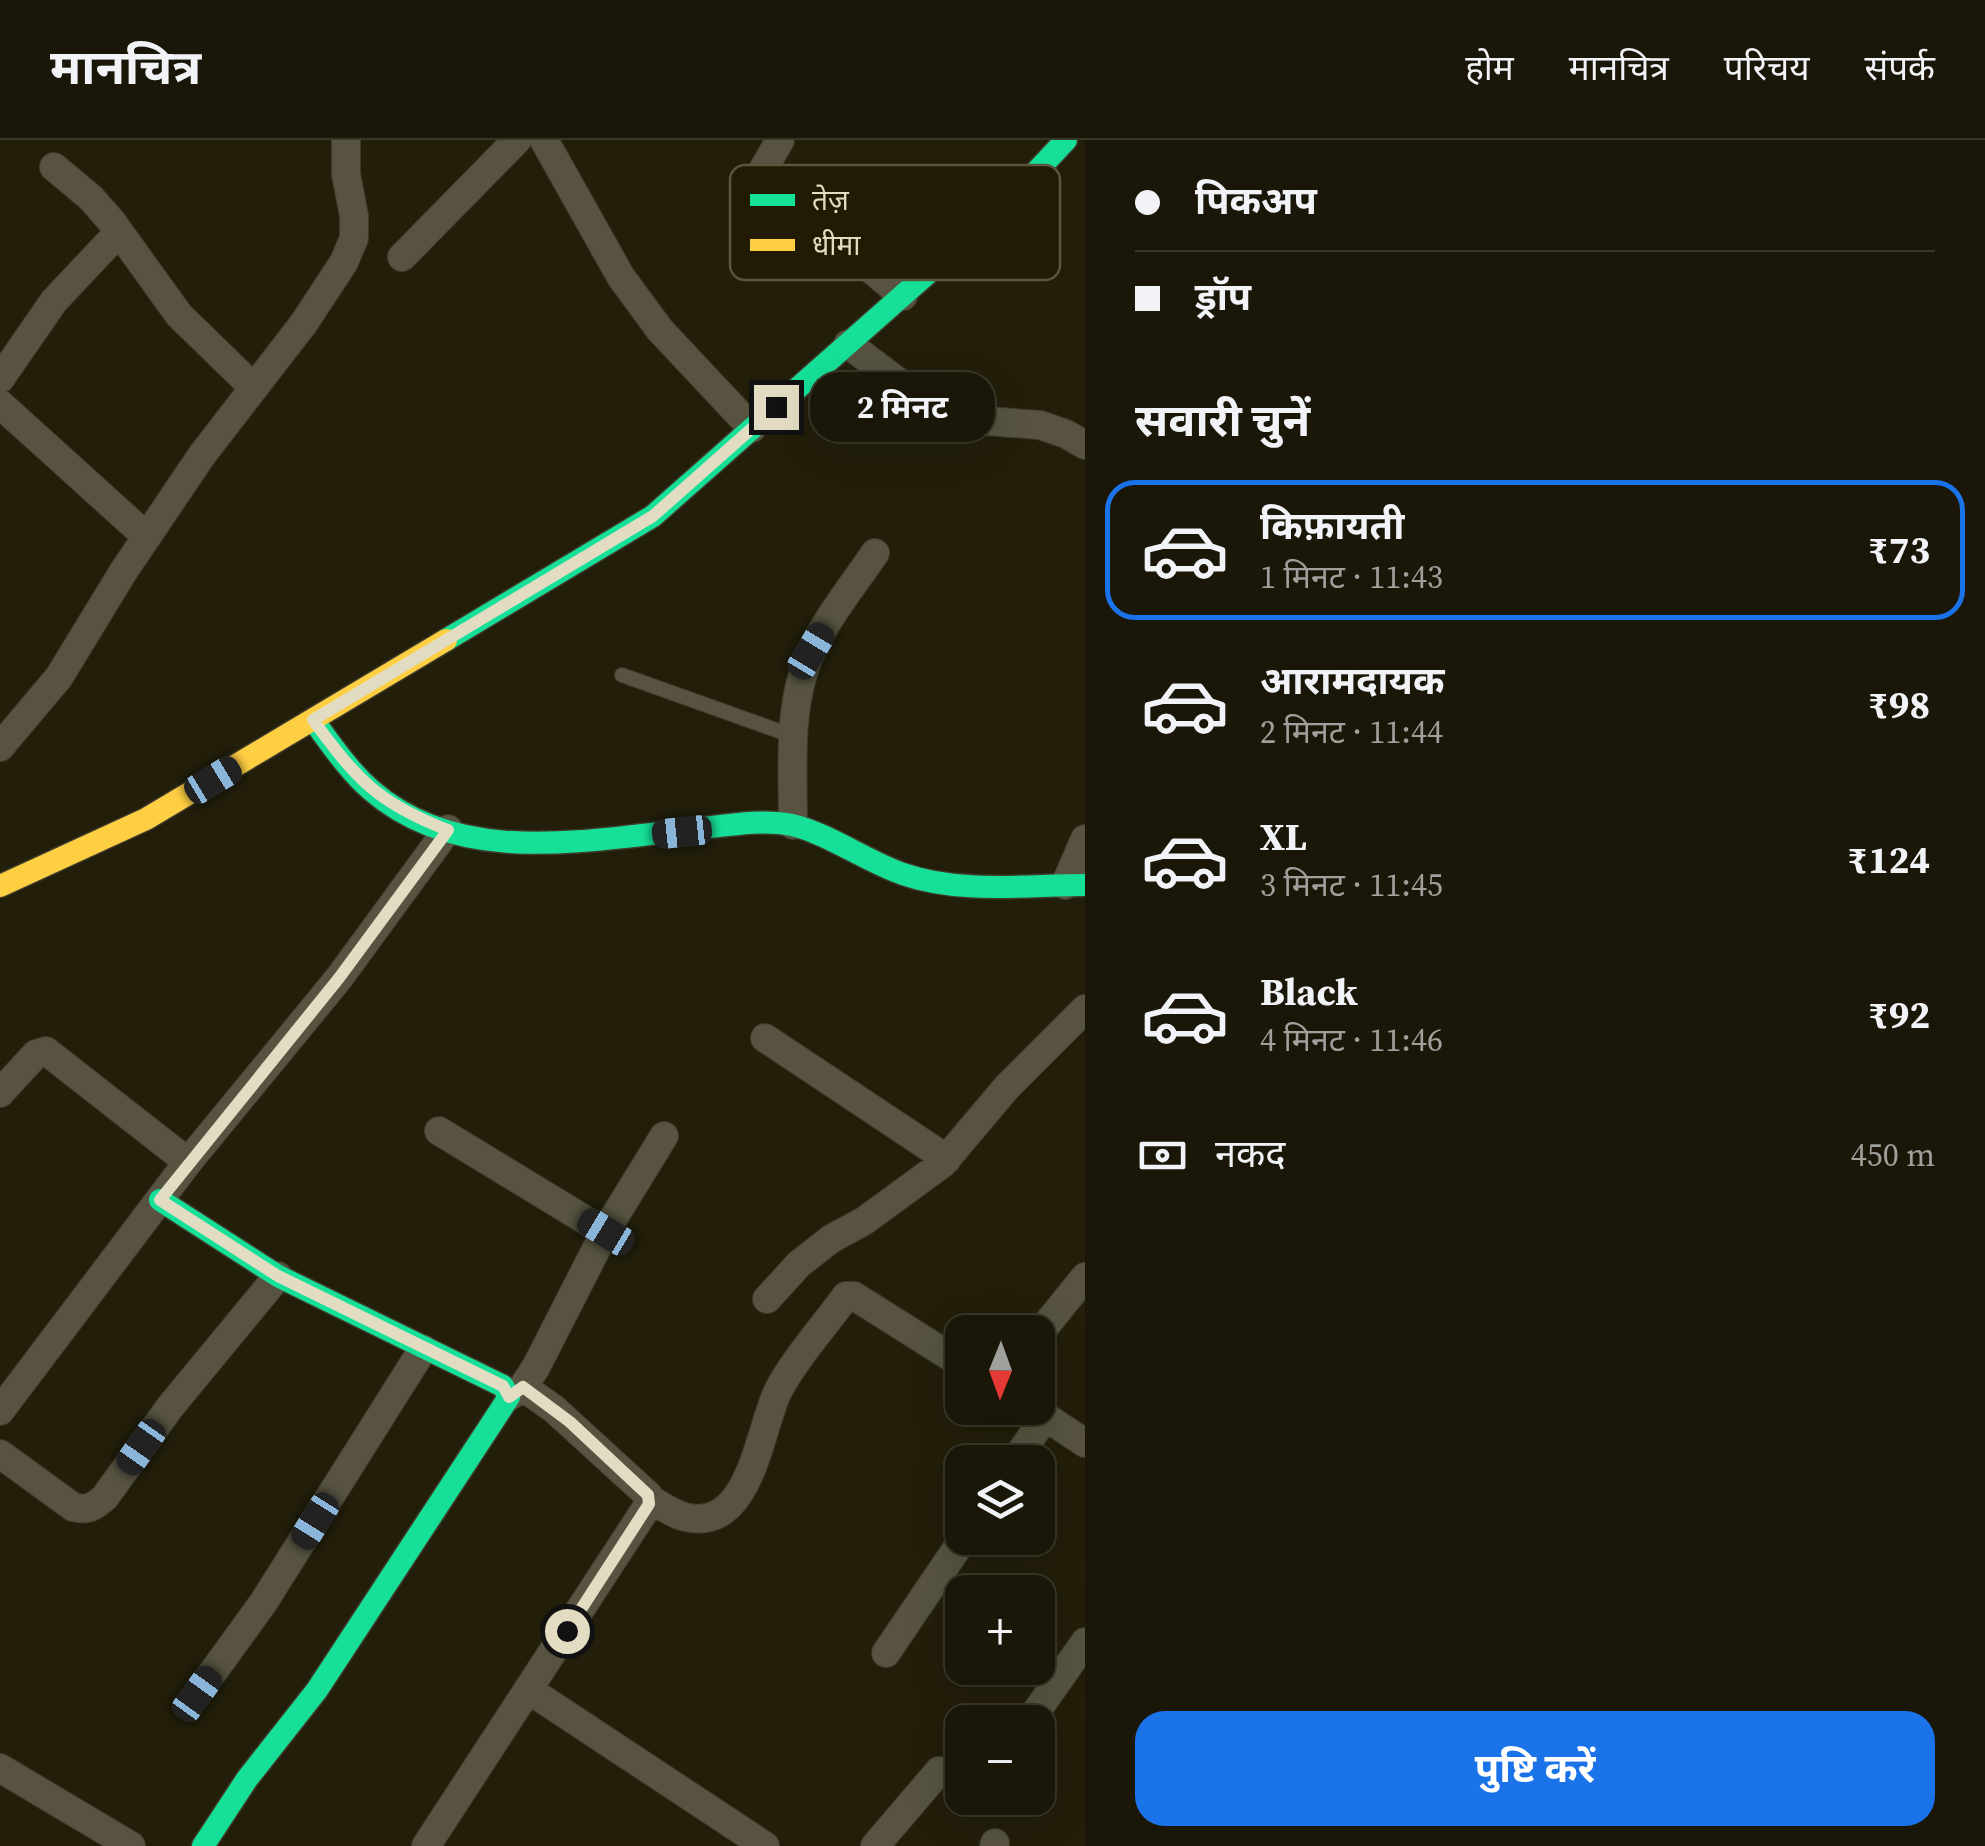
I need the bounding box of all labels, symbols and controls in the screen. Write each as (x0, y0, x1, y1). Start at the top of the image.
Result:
text: मानचित्र (50, 34, 201, 100)
text: होम (1465, 44, 1514, 92)
text: मानचित्र (1569, 44, 1669, 92)
text: परिचय (1724, 44, 1810, 92)
text: संपर्क (1865, 44, 1935, 92)
legend (730, 165, 1060, 280)
text: पिकअप (1195, 175, 1317, 227)
text: तेज़ (812, 181, 850, 219)
text: धीमा (812, 226, 861, 264)
text: ड्रॉप (1195, 271, 1251, 323)
callout: 2 मिनट (811, 372, 996, 442)
route end (754, 385, 799, 430)
text: 2 मिनट (857, 385, 948, 429)
text: सवारी चुनें (1135, 389, 1310, 451)
text: किफ़ायती (1260, 500, 1404, 552)
icon: car (1140, 505, 1230, 595)
text: ₹73 (1868, 524, 1930, 576)
text: 1 मिनट · 11:43 (1260, 555, 1443, 599)
car (783, 618, 839, 684)
text: आरामदायक (1260, 655, 1444, 707)
icon: car (1140, 660, 1230, 750)
text: ₹98 (1868, 679, 1930, 731)
text: 2 मिनट · 11:44 (1260, 710, 1443, 754)
car (180, 752, 246, 808)
text: XL (1260, 811, 1307, 863)
car (651, 814, 713, 850)
icon: car (1140, 815, 1230, 905)
text: ₹124 (1848, 834, 1930, 886)
text: 3 मिनट · 11:45 (1260, 863, 1443, 907)
text: Black (1260, 966, 1358, 1018)
icon: car (1140, 970, 1230, 1060)
text: ₹92 (1868, 989, 1930, 1041)
text: 4 मिनट · 11:46 (1260, 1018, 1443, 1062)
icon: cash (1135, 1128, 1190, 1183)
text: नकद (1215, 1128, 1285, 1180)
text: 450 m (1851, 1133, 1935, 1177)
car (573, 1204, 639, 1260)
north arrow (945, 1315, 1055, 1425)
map controls (945, 1315, 1055, 1815)
car (112, 1414, 170, 1480)
button: layers (945, 1445, 1055, 1555)
car (286, 1488, 344, 1554)
button: + (945, 1575, 1055, 1685)
route start (545, 1609, 590, 1654)
car (167, 1661, 227, 1727)
button: − (945, 1705, 1055, 1815)
button: पुष्टि करें (1135, 1711, 1935, 1826)

